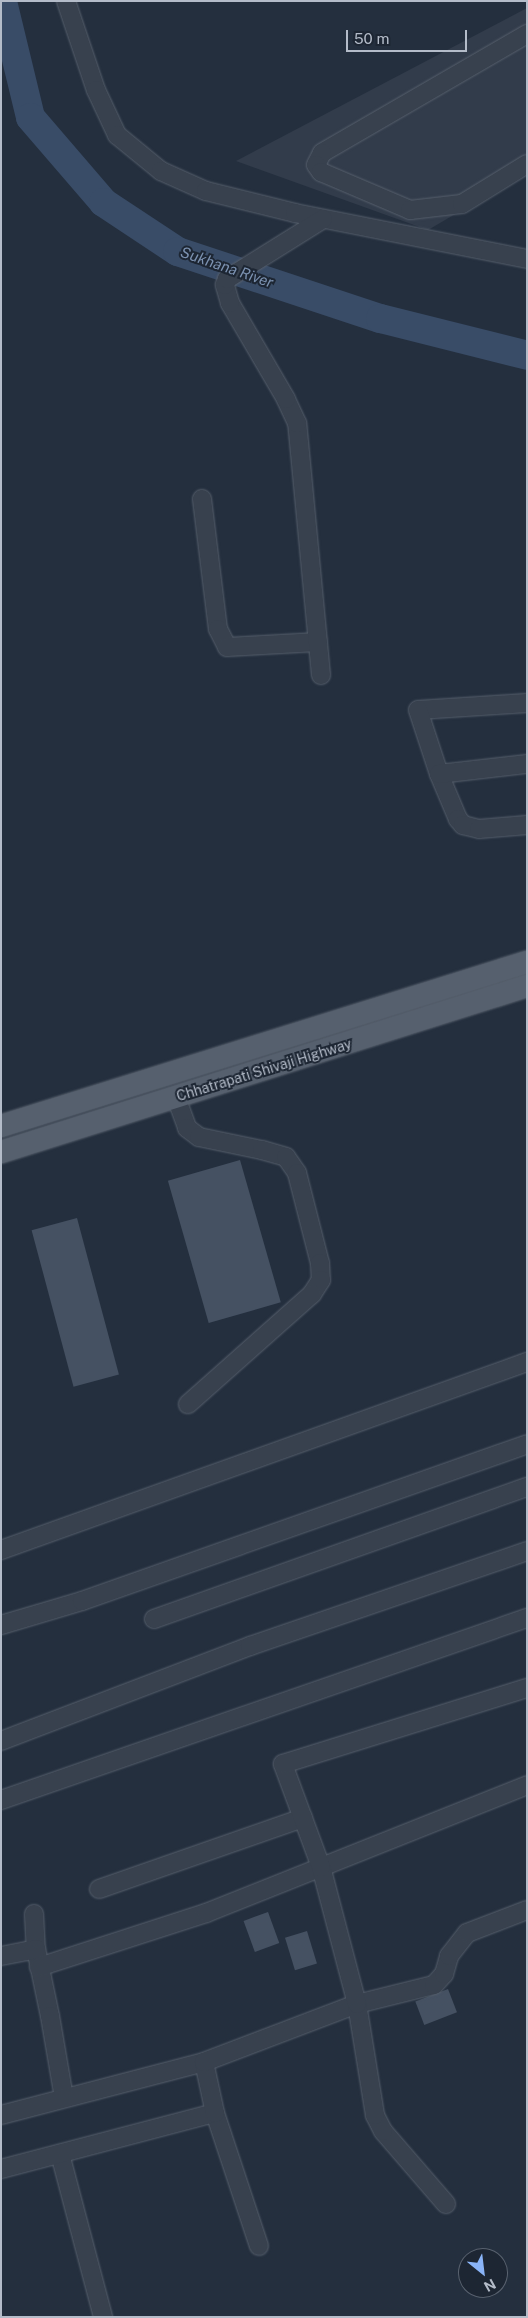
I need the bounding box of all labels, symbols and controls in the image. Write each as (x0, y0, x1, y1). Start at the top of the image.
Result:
scale bar (348, 20, 469, 52)
text: 50 m (354, 30, 389, 47)
water label: Sukhana River (178, 243, 276, 291)
street label: Chhatrapati Shivaji Highway (174, 1035, 354, 1105)
north arrow (458, 2248, 508, 2298)
text: N (481, 2276, 498, 2295)

